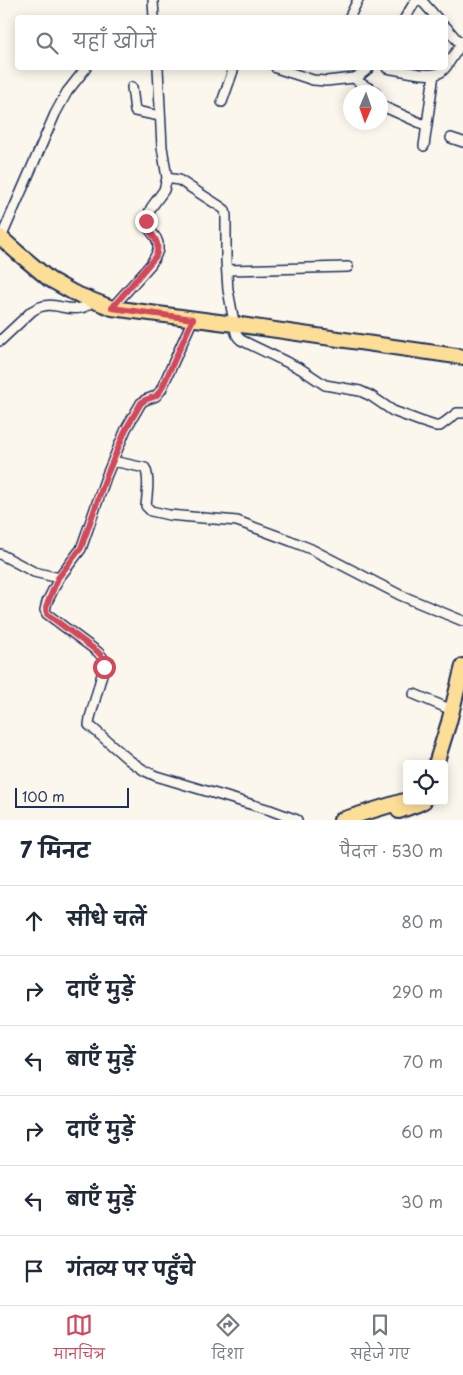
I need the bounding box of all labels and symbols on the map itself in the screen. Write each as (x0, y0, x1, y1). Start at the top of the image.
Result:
north arrow (343, 85, 388, 130)
route end (135, 210, 158, 233)
route start (93, 656, 116, 679)
scale bar (15, 785, 129, 808)

